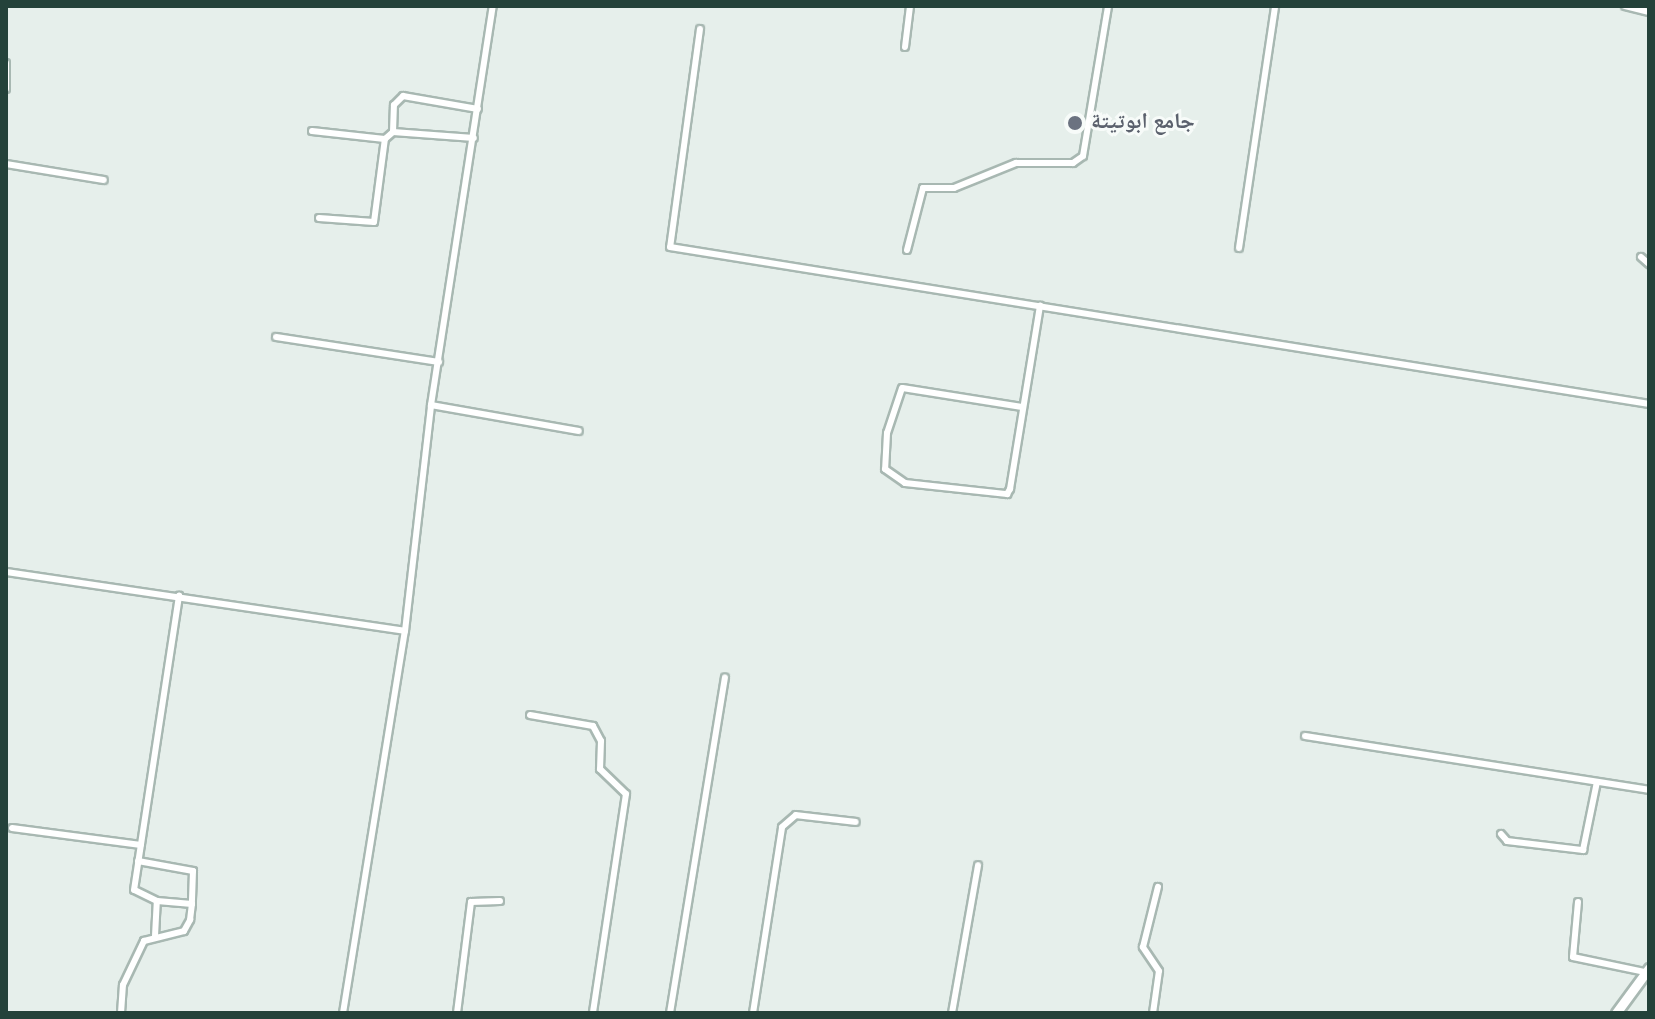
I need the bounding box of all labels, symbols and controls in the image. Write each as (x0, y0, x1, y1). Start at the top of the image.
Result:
place label: جامع ابوتيتة (1091, 110, 1195, 136)
marker: جامع ابوتيتة (1066, 114, 1084, 132)

